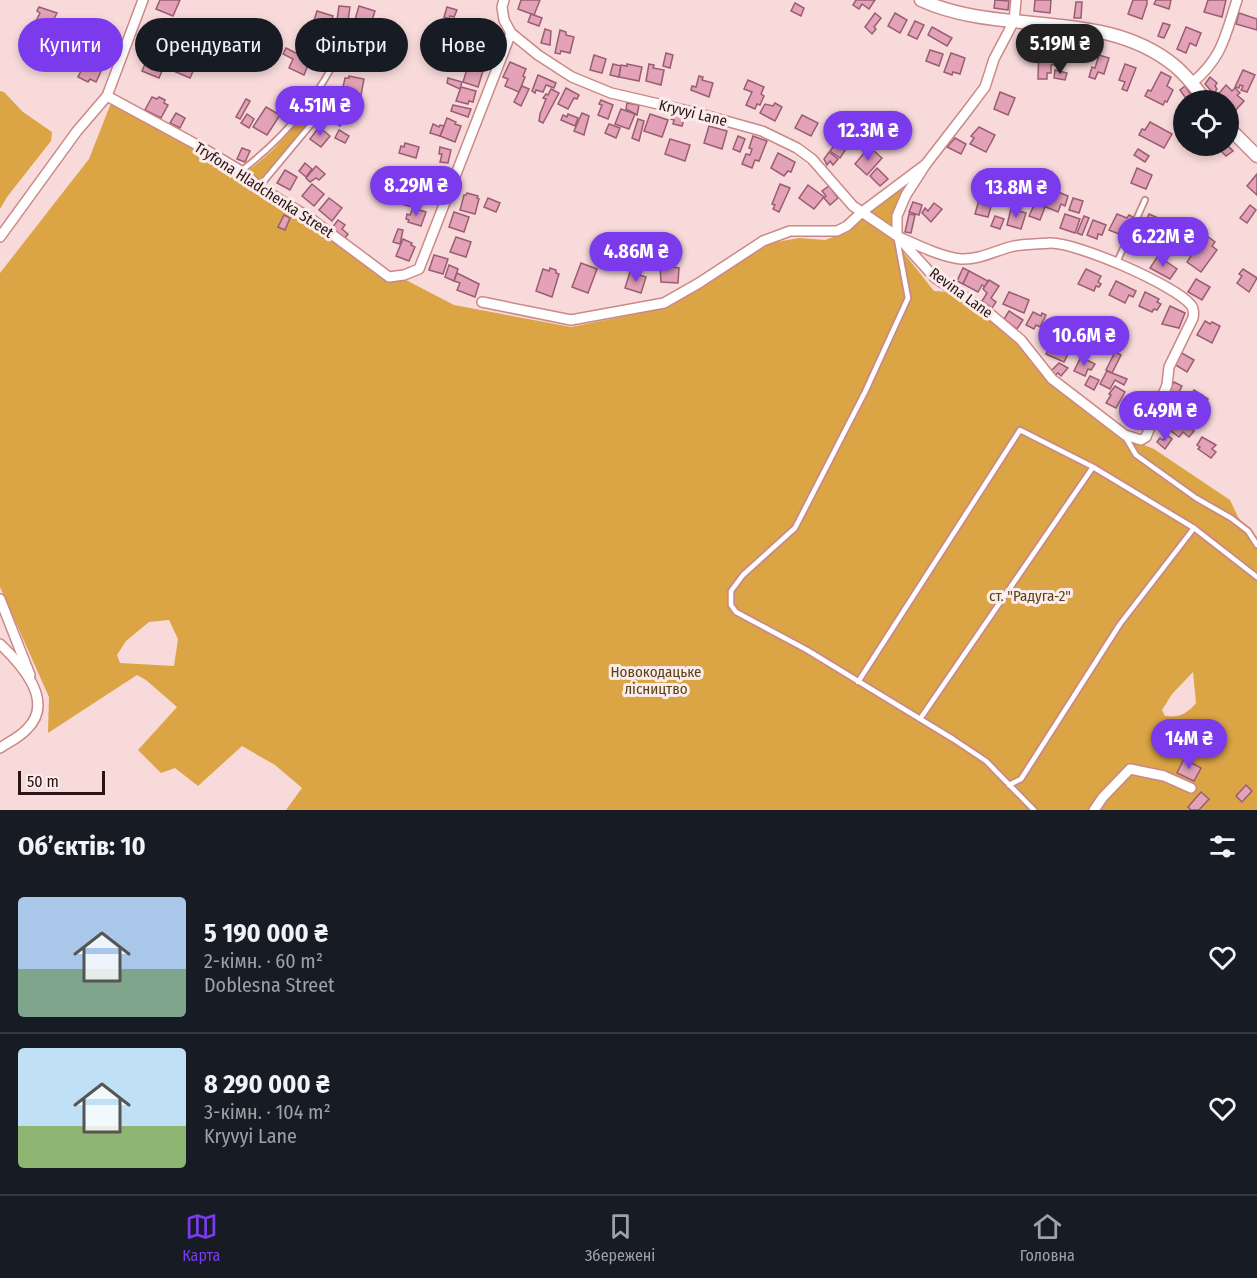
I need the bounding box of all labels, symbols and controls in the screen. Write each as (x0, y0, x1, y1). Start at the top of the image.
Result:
chip: Купити (18, 18, 123, 72)
chip: Орендувати (135, 18, 283, 72)
chip: Фільтри (295, 18, 408, 72)
chip: Нове (420, 18, 507, 72)
pin: 5.19M ₴ (1005, 24, 1115, 75)
text: 5.19M ₴ (1030, 31, 1090, 55)
pin: 4.51M ₴ (265, 86, 375, 137)
map controls (1173, 90, 1239, 156)
button: locate (1173, 90, 1239, 156)
text: 4.51M ₴ (289, 93, 351, 117)
street label: Kryvyi Lane (657, 96, 729, 130)
pin: 12.3M ₴ (813, 111, 923, 162)
text: 12.3M ₴ (837, 118, 899, 142)
street label: Tryfona Hladchenka Street (191, 138, 337, 242)
pin: 8.29M ₴ (361, 166, 471, 217)
pin: 13.8M ₴ (961, 168, 1071, 219)
text: 8.29M ₴ (384, 173, 448, 197)
text: 13.8M ₴ (985, 175, 1047, 199)
pin: 6.22M ₴ (1108, 217, 1218, 268)
text: 6.22M ₴ (1132, 224, 1194, 248)
pin: 4.86M ₴ (581, 232, 691, 283)
text: 4.86M ₴ (603, 239, 669, 263)
street label: Revina Lane (926, 264, 996, 322)
pin: 10.6M ₴ (1029, 316, 1139, 367)
text: 10.6M ₴ (1052, 323, 1116, 347)
pin: 6.49M ₴ (1110, 391, 1220, 442)
text: 6.49M ₴ (1133, 398, 1197, 422)
park label: ст. "Радуга-2" (989, 587, 1071, 605)
park label: Новокодацьке лісництво (610, 663, 702, 698)
pin: 14M ₴ (1147, 719, 1231, 770)
text: 14M ₴ (1165, 726, 1213, 750)
scale bar (18, 768, 105, 796)
text: 50 m (27, 772, 59, 791)
icon: filters (1206, 830, 1239, 863)
text: Об’єктів: 10 (18, 831, 146, 862)
text: 5 190 000 ₴ (204, 918, 328, 949)
icon: home (66, 921, 138, 993)
icon: heart (1206, 941, 1239, 974)
text: 2-кімн. · 60 m² (204, 949, 323, 973)
text: Doblesna Street (204, 973, 335, 997)
text: 8 290 000 ₴ (204, 1069, 330, 1100)
icon: home (66, 1072, 138, 1144)
icon: heart (1206, 1092, 1239, 1125)
text: 3-кімн. · 104 m² (204, 1100, 331, 1124)
text: Kryvyi Lane (204, 1124, 297, 1148)
tab: Карта (182, 1210, 220, 1265)
tab: Збережені (585, 1210, 655, 1265)
tab: Головна (1020, 1210, 1075, 1265)

